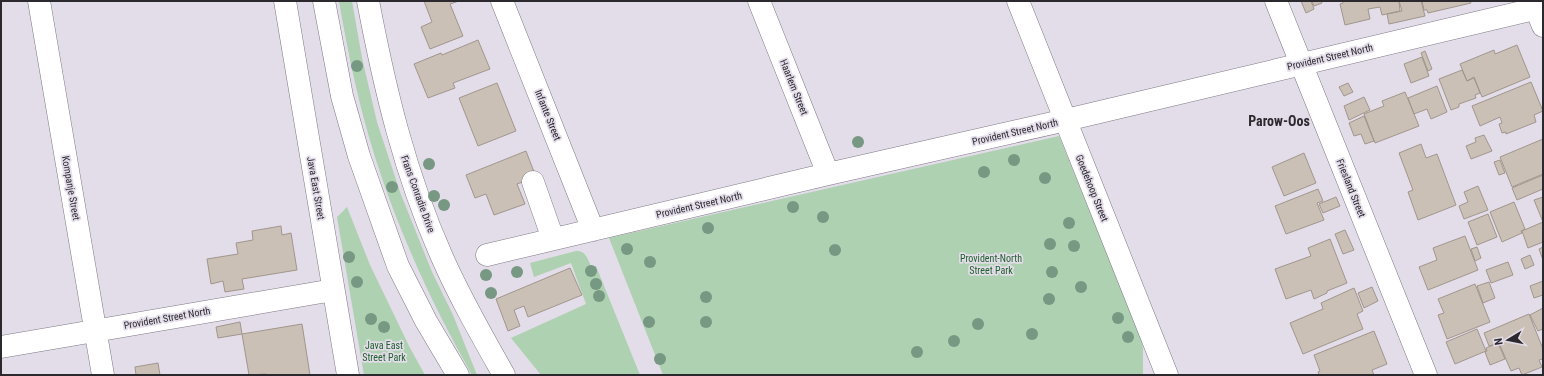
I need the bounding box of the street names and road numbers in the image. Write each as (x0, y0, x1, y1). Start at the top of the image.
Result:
street label: Provident Street North (1286, 42, 1374, 72)
street label: Haarlem Street (778, 58, 810, 116)
street label: Infante Street (533, 88, 563, 142)
street label: Provident Street North (971, 117, 1059, 147)
street label: Goedehoop Street (1074, 153, 1110, 223)
street label: Frans Conradie Drive (399, 154, 437, 234)
street label: Kompanje Street (60, 155, 82, 221)
street label: Java East Street (305, 156, 327, 220)
street label: Friesland Street (1334, 157, 1368, 219)
street label: Provident Street North (655, 190, 743, 220)
street label: Provident Street North (123, 305, 211, 331)

